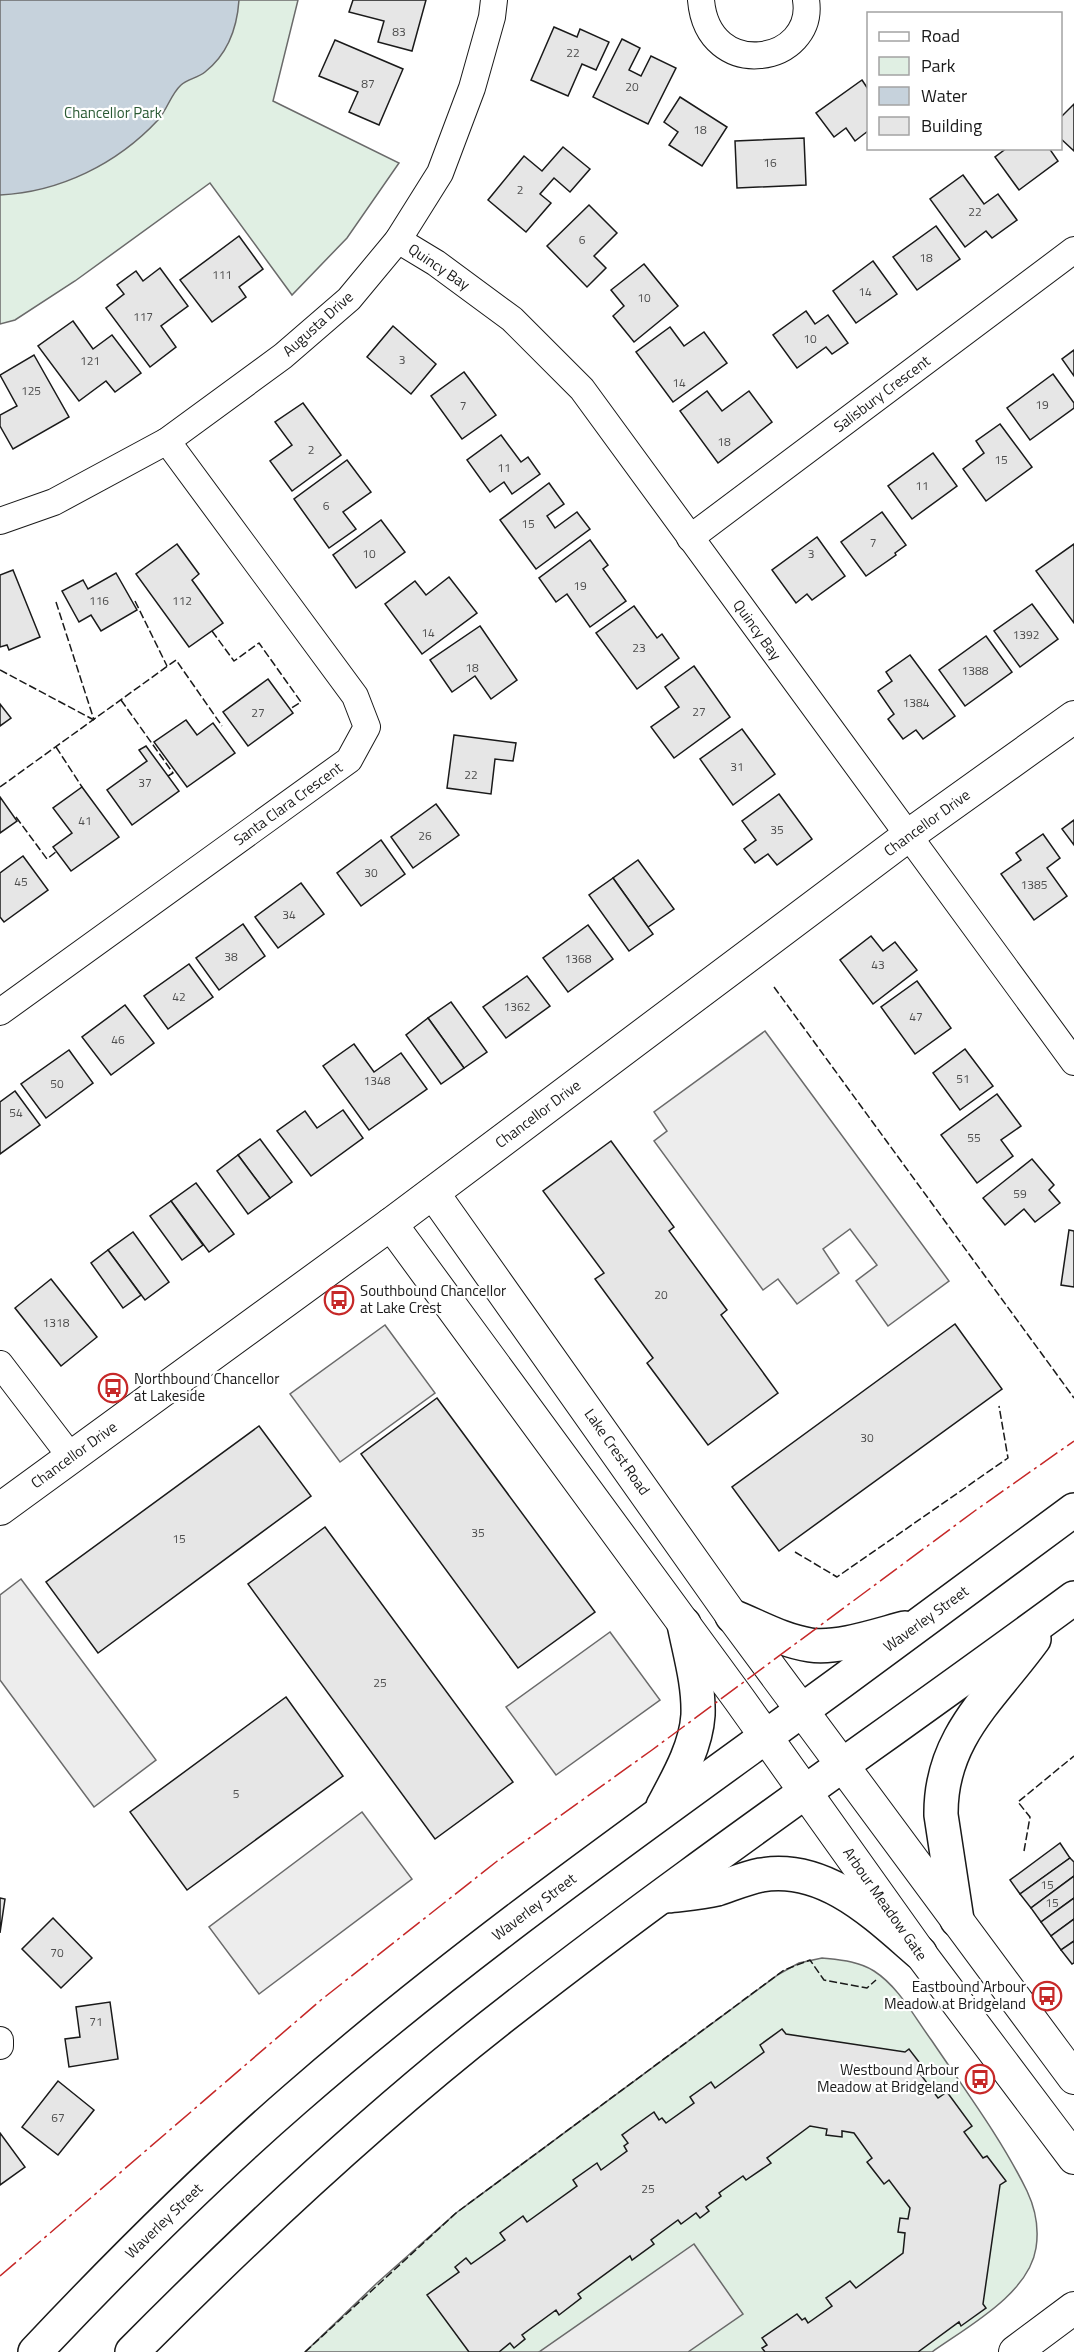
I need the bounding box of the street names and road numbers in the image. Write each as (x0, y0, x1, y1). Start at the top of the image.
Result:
street label: Quincy Bay (404, 237, 475, 296)
street label: Augusta Drive (277, 285, 358, 362)
street label: Salisbury Crescent (828, 349, 936, 438)
street label: Quincy Bay (727, 595, 787, 665)
street label: Santa Clara Crescent (228, 756, 348, 851)
street label: Chancellor Drive (879, 783, 975, 862)
street label: Chancellor Drive (490, 1074, 585, 1153)
street label: Lake Crest Road (579, 1404, 656, 1500)
street label: Chancellor Drive (26, 1415, 122, 1494)
street label: Waverley Street (878, 1579, 974, 1657)
street label: Arbour Meadow Gate (838, 1842, 933, 1965)
street label: Waverley Street (487, 1867, 581, 1946)
street label: Waverley Street (120, 2177, 208, 2264)

